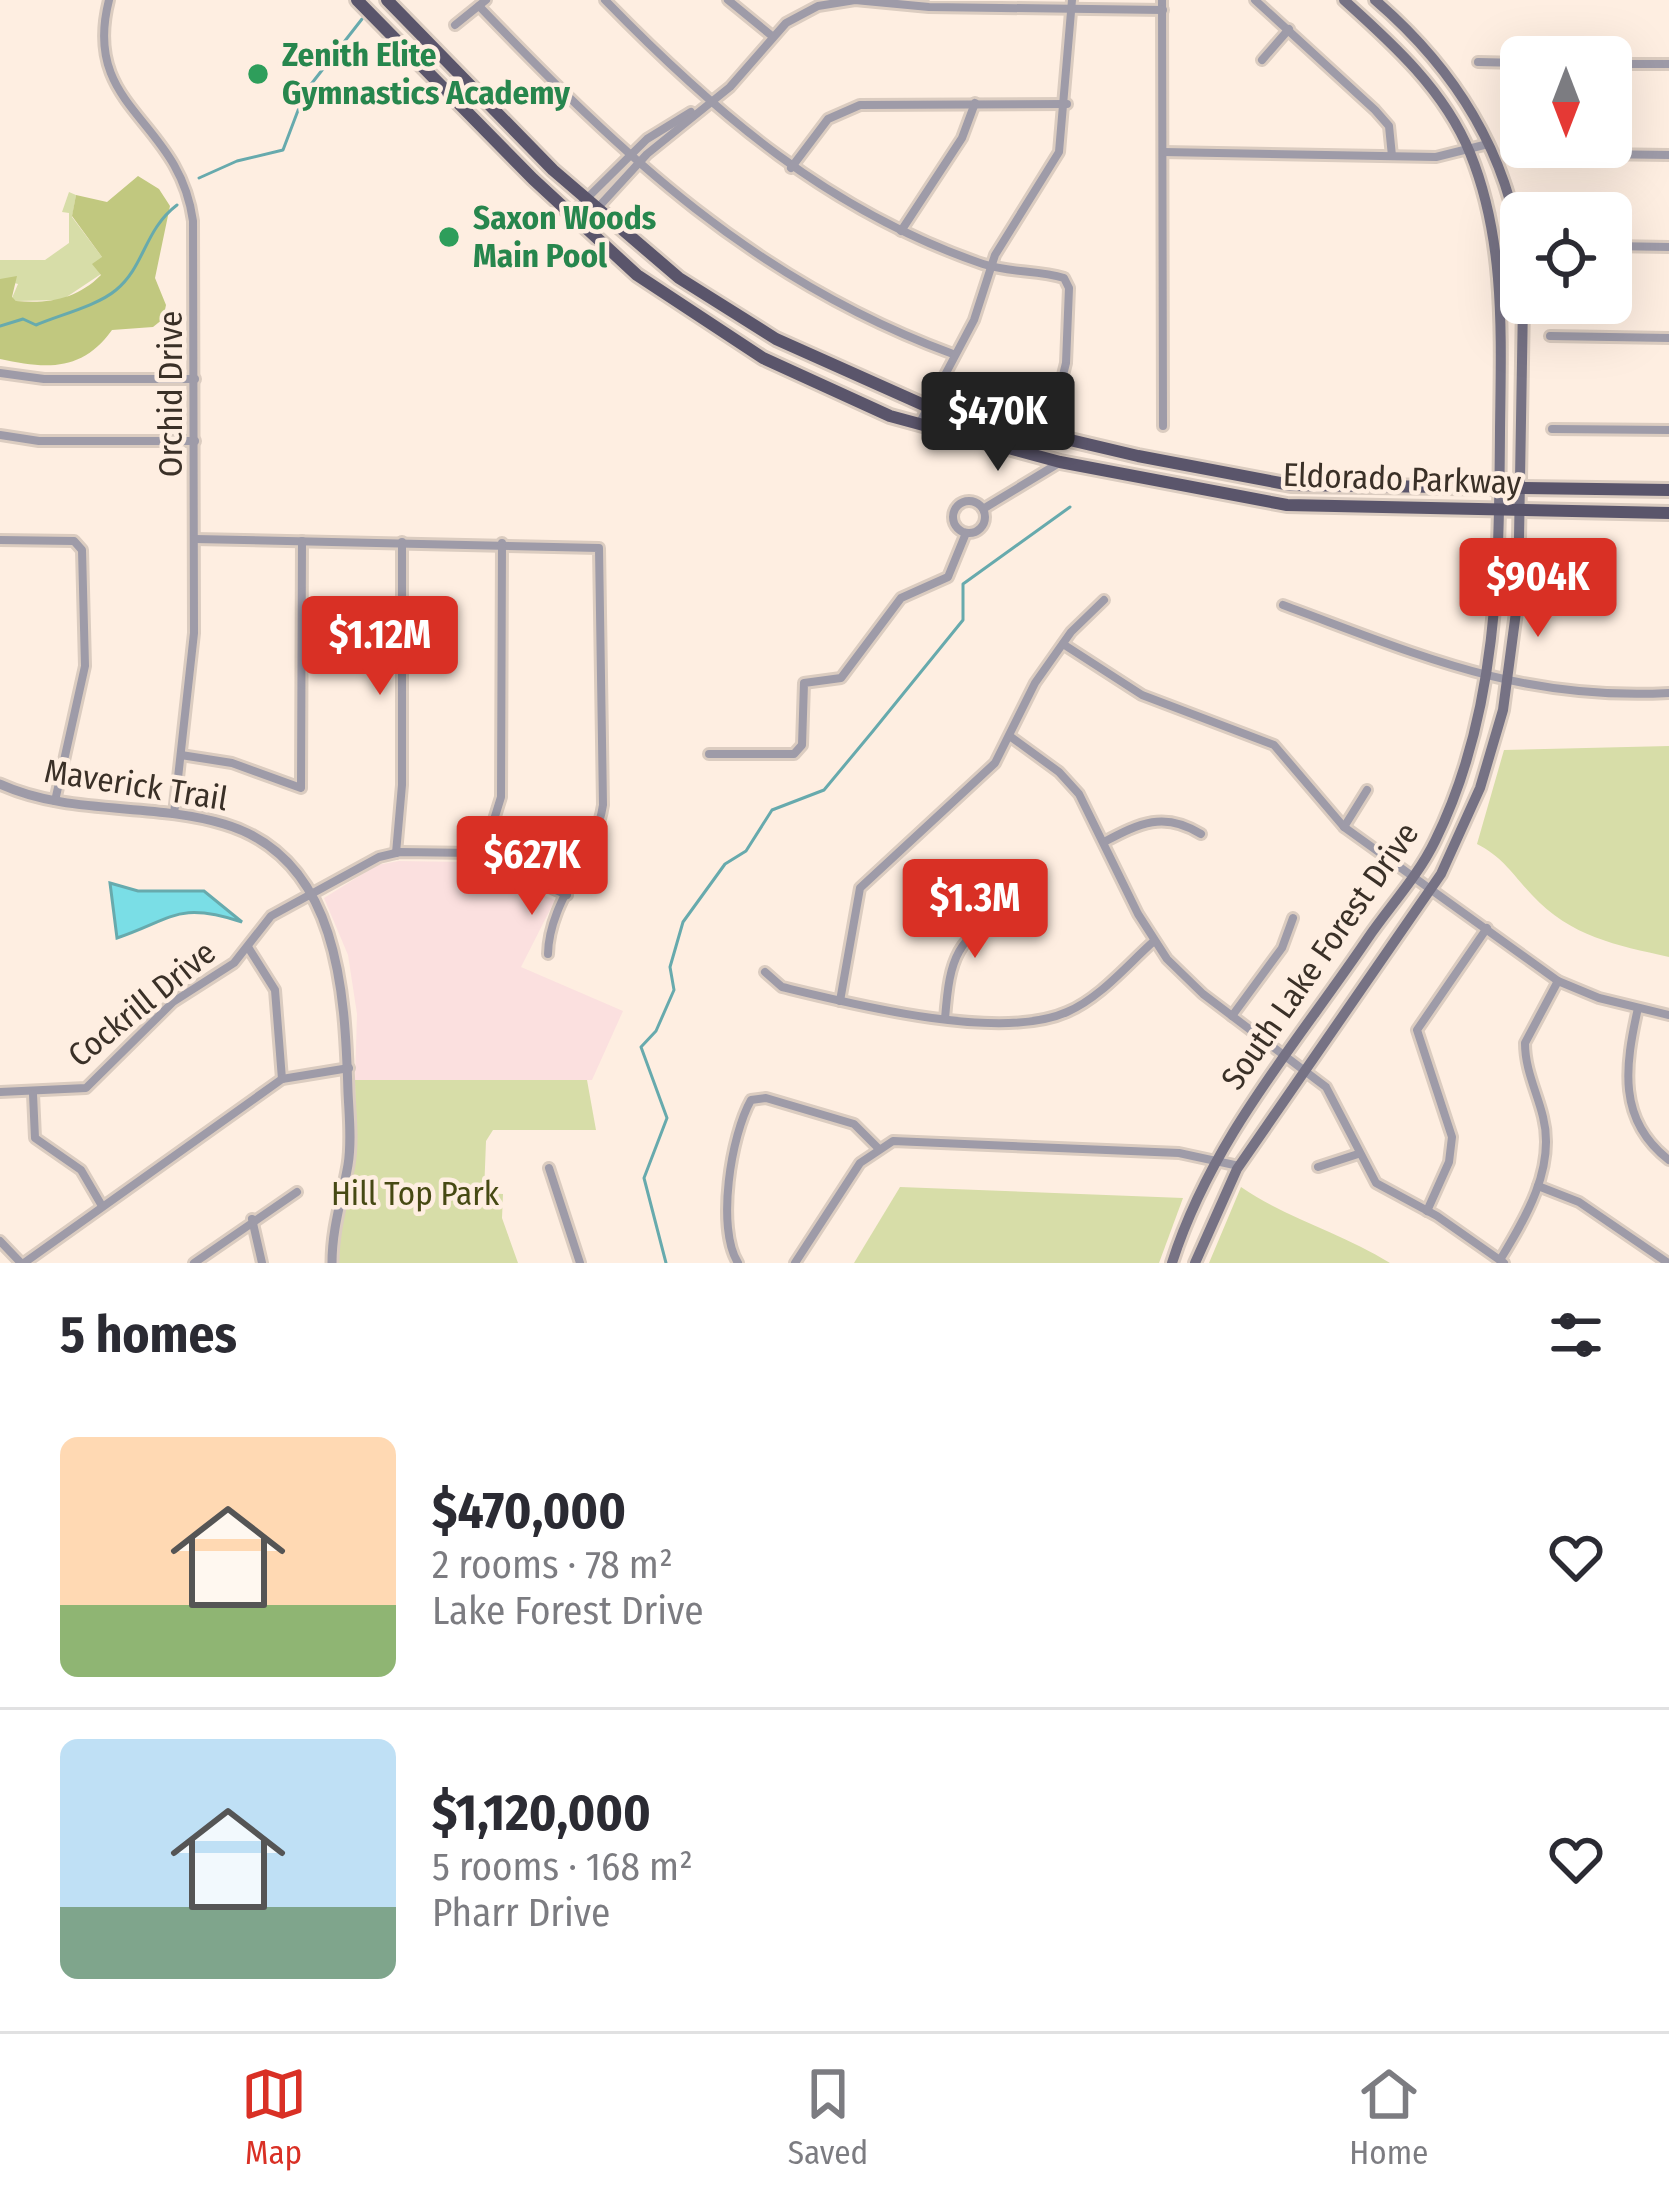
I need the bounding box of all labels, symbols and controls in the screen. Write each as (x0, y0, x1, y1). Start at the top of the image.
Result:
place label: Zenith Elite Gymnastics Academy (282, 35, 570, 113)
north arrow (1500, 36, 1632, 168)
map controls (1500, 36, 1632, 324)
marker: Zenith Elite Gymnastics Academy (245, 61, 271, 87)
button: locate (1500, 192, 1632, 324)
place label: Saxon Woods Main Pool (473, 198, 656, 276)
marker: Saxon Woods Main Pool (436, 224, 462, 250)
street label: Orchid Drive (151, 311, 191, 477)
pin: $470K (914, 372, 1082, 474)
text: $470K (949, 388, 1047, 434)
street label: Eldorado Parkway (1282, 455, 1522, 503)
pin: $904K (1454, 538, 1622, 640)
text: $904K (1487, 554, 1589, 600)
pin: $1.12M (282, 596, 478, 698)
text: $1.12M (329, 612, 431, 658)
street label: Maverick Trail (41, 751, 231, 819)
street label: South Lake Forest Drive (1213, 815, 1427, 1097)
pin: $627K (448, 816, 616, 918)
text: $627K (484, 832, 580, 878)
pin: $1.3M (891, 859, 1059, 961)
text: $1.3M (930, 875, 1020, 921)
street label: Cockrill Drive (60, 932, 224, 1076)
park label: Hill Top Park (331, 1174, 500, 1214)
icon: filters (1543, 1302, 1609, 1368)
text: 5 homes (60, 1304, 237, 1366)
text: $470,000 (432, 1480, 626, 1542)
icon: home (156, 1485, 300, 1629)
icon: heart (1543, 1524, 1609, 1590)
text: 2 rooms · 78 m² (432, 1542, 673, 1588)
text: Lake Forest Drive (432, 1588, 704, 1634)
text: $1,120,000 (432, 1782, 651, 1844)
icon: home (156, 1787, 300, 1931)
icon: heart (1543, 1826, 1609, 1892)
text: 5 rooms · 168 m² (432, 1844, 693, 1890)
text: Pharr Drive (432, 1890, 610, 1936)
tab: Map (241, 2061, 307, 2173)
tab: Saved (788, 2061, 868, 2173)
tab: Home (1349, 2061, 1428, 2173)

